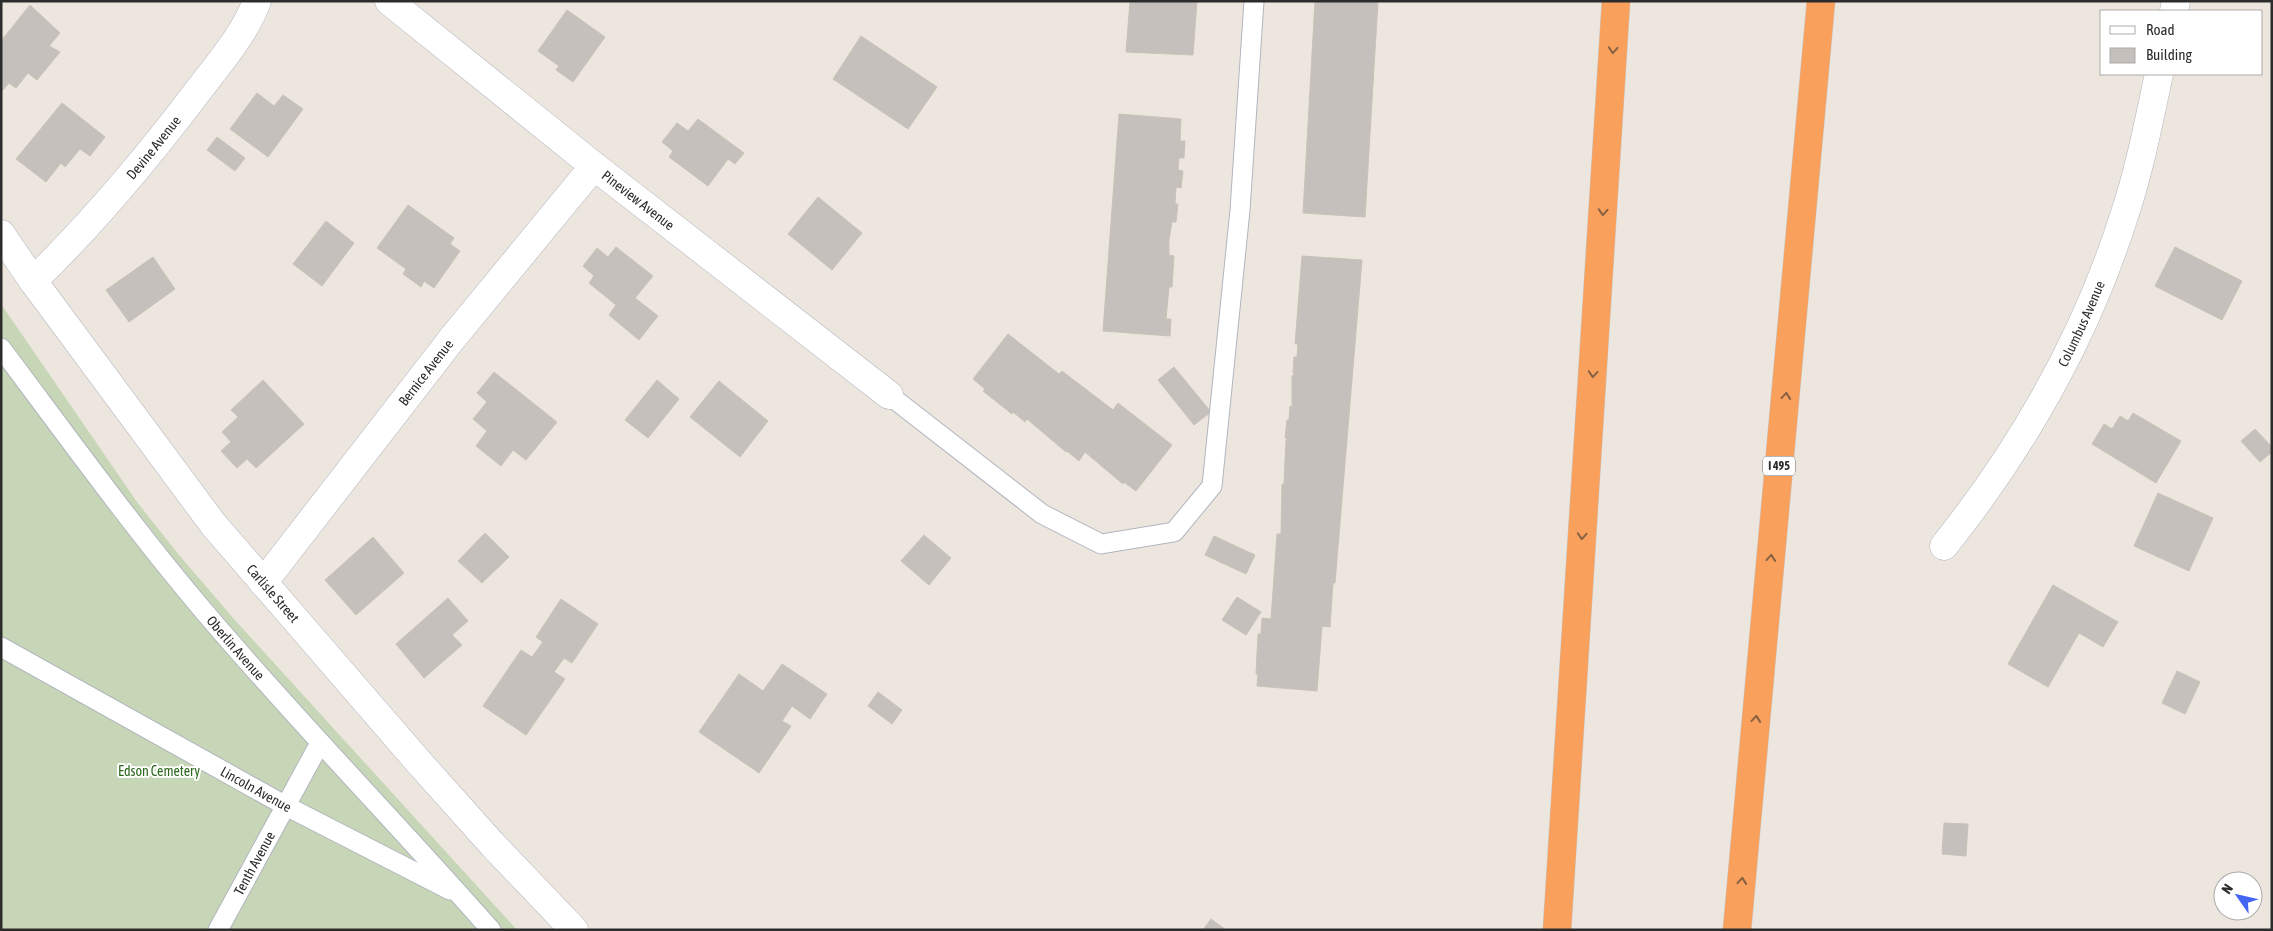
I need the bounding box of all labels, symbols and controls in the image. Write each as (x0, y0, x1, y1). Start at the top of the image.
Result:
legend (2100, 10, 2263, 75)
text: Road (2146, 21, 2175, 38)
one-way arrow (1608, 46, 1619, 54)
text: Building (2146, 46, 2192, 63)
street label: Devine Avenue (123, 113, 184, 183)
street label: Pineview Avenue (599, 167, 677, 233)
one-way arrow (1598, 208, 1609, 216)
street label: Columbus Avenue (2055, 279, 2108, 369)
street label: Bernice Avenue (395, 336, 456, 409)
one-way arrow (1587, 371, 1598, 379)
one-way arrow (1780, 391, 1791, 399)
road number: I 495 (1763, 456, 1795, 476)
one-way arrow (1577, 533, 1588, 541)
one-way arrow (1765, 553, 1776, 561)
street label: Carlisle Street (244, 561, 302, 626)
street label: Oberlin Avenue (203, 613, 268, 683)
one-way arrow (1751, 715, 1762, 723)
park label: Edson Cemetery (118, 763, 200, 779)
street label: Lincoln Avenue (218, 763, 294, 815)
street label: Tenth Avenue (231, 829, 278, 898)
north arrow (2213, 871, 2263, 921)
one-way arrow (1736, 877, 1747, 885)
text: N (2218, 881, 2236, 897)

